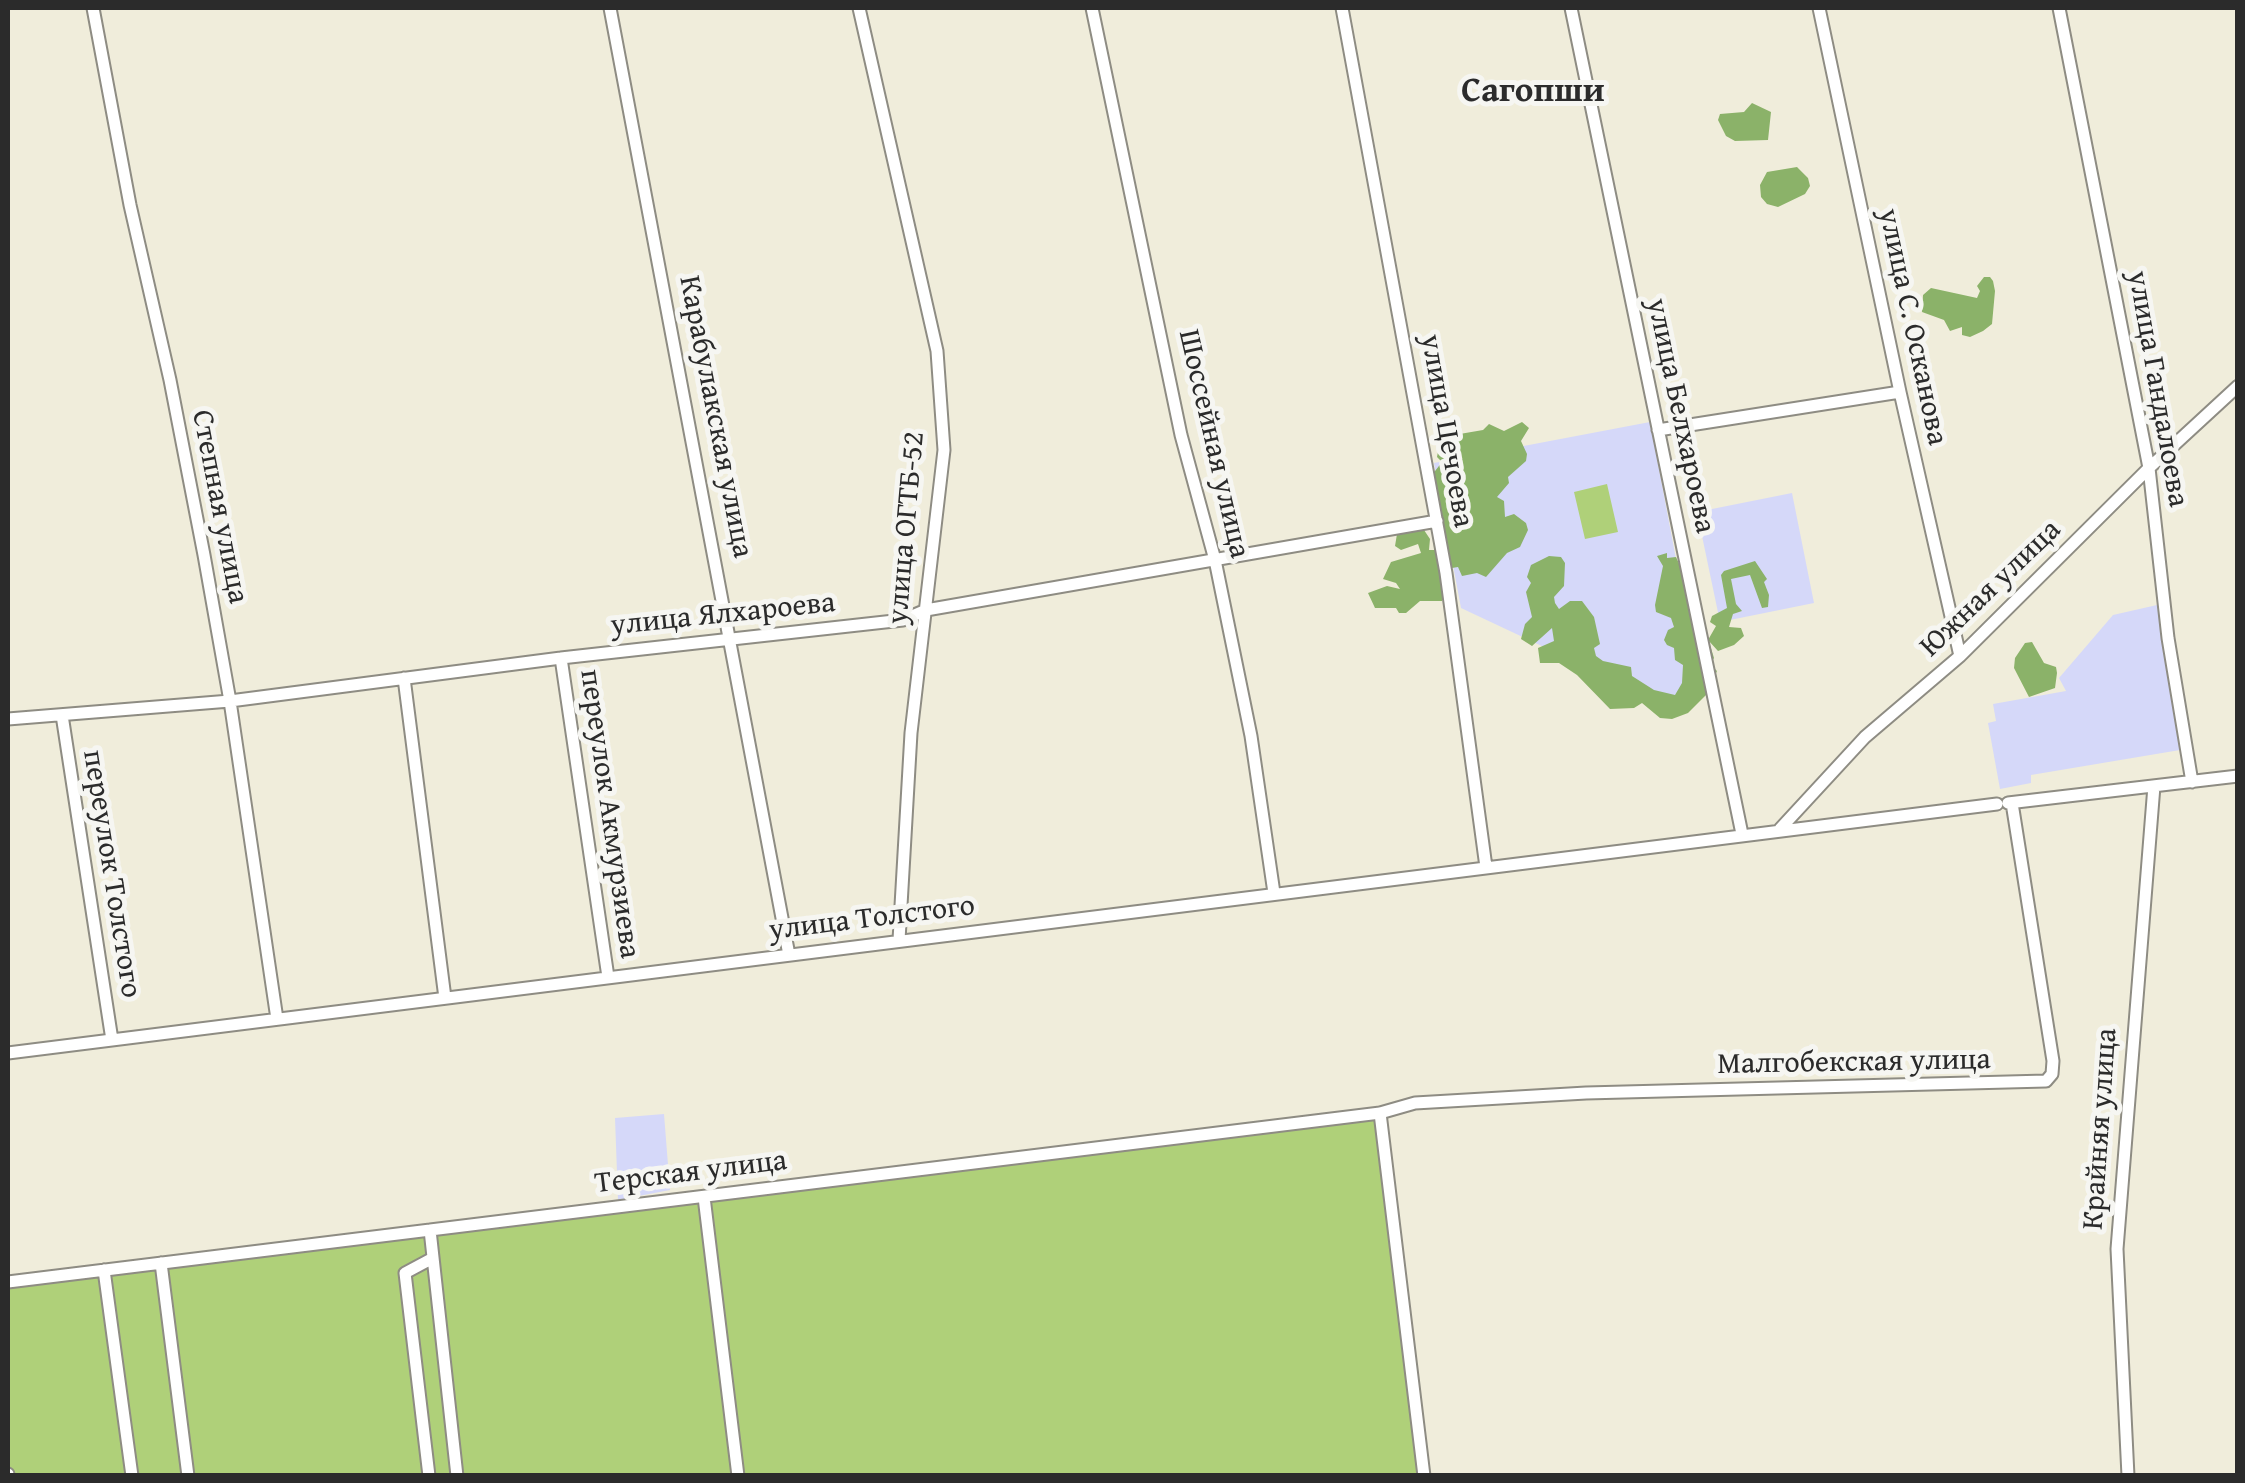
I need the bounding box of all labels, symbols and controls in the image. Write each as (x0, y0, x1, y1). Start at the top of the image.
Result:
district label: Сагопши (1461, 71, 1605, 113)
street label: улица С. Осканова (1869, 205, 1955, 449)
street label: улица Гандалоева (2119, 268, 2195, 510)
street label: Карабулакская улица (670, 273, 760, 561)
street label: улица Белхароева (1638, 295, 1722, 537)
street label: Шоссейная улица (1169, 326, 1257, 562)
street label: улица Цечоева (1411, 332, 1481, 530)
street label: Степная улица (183, 407, 255, 607)
street label: улица ОГТБ-52 (881, 430, 933, 626)
street label: Южная улица (1913, 513, 2069, 665)
street label: улица Ялхароева (609, 585, 837, 645)
street label: переулок Акмурзиева (571, 667, 647, 961)
street label: переулок Толстого (74, 748, 148, 1000)
street label: улица Толстого (767, 889, 977, 949)
street label: Крайняя улица (2076, 1027, 2126, 1231)
street label: Малгобекская улица (1717, 1043, 1991, 1083)
street label: Терская улица (593, 1143, 789, 1203)

